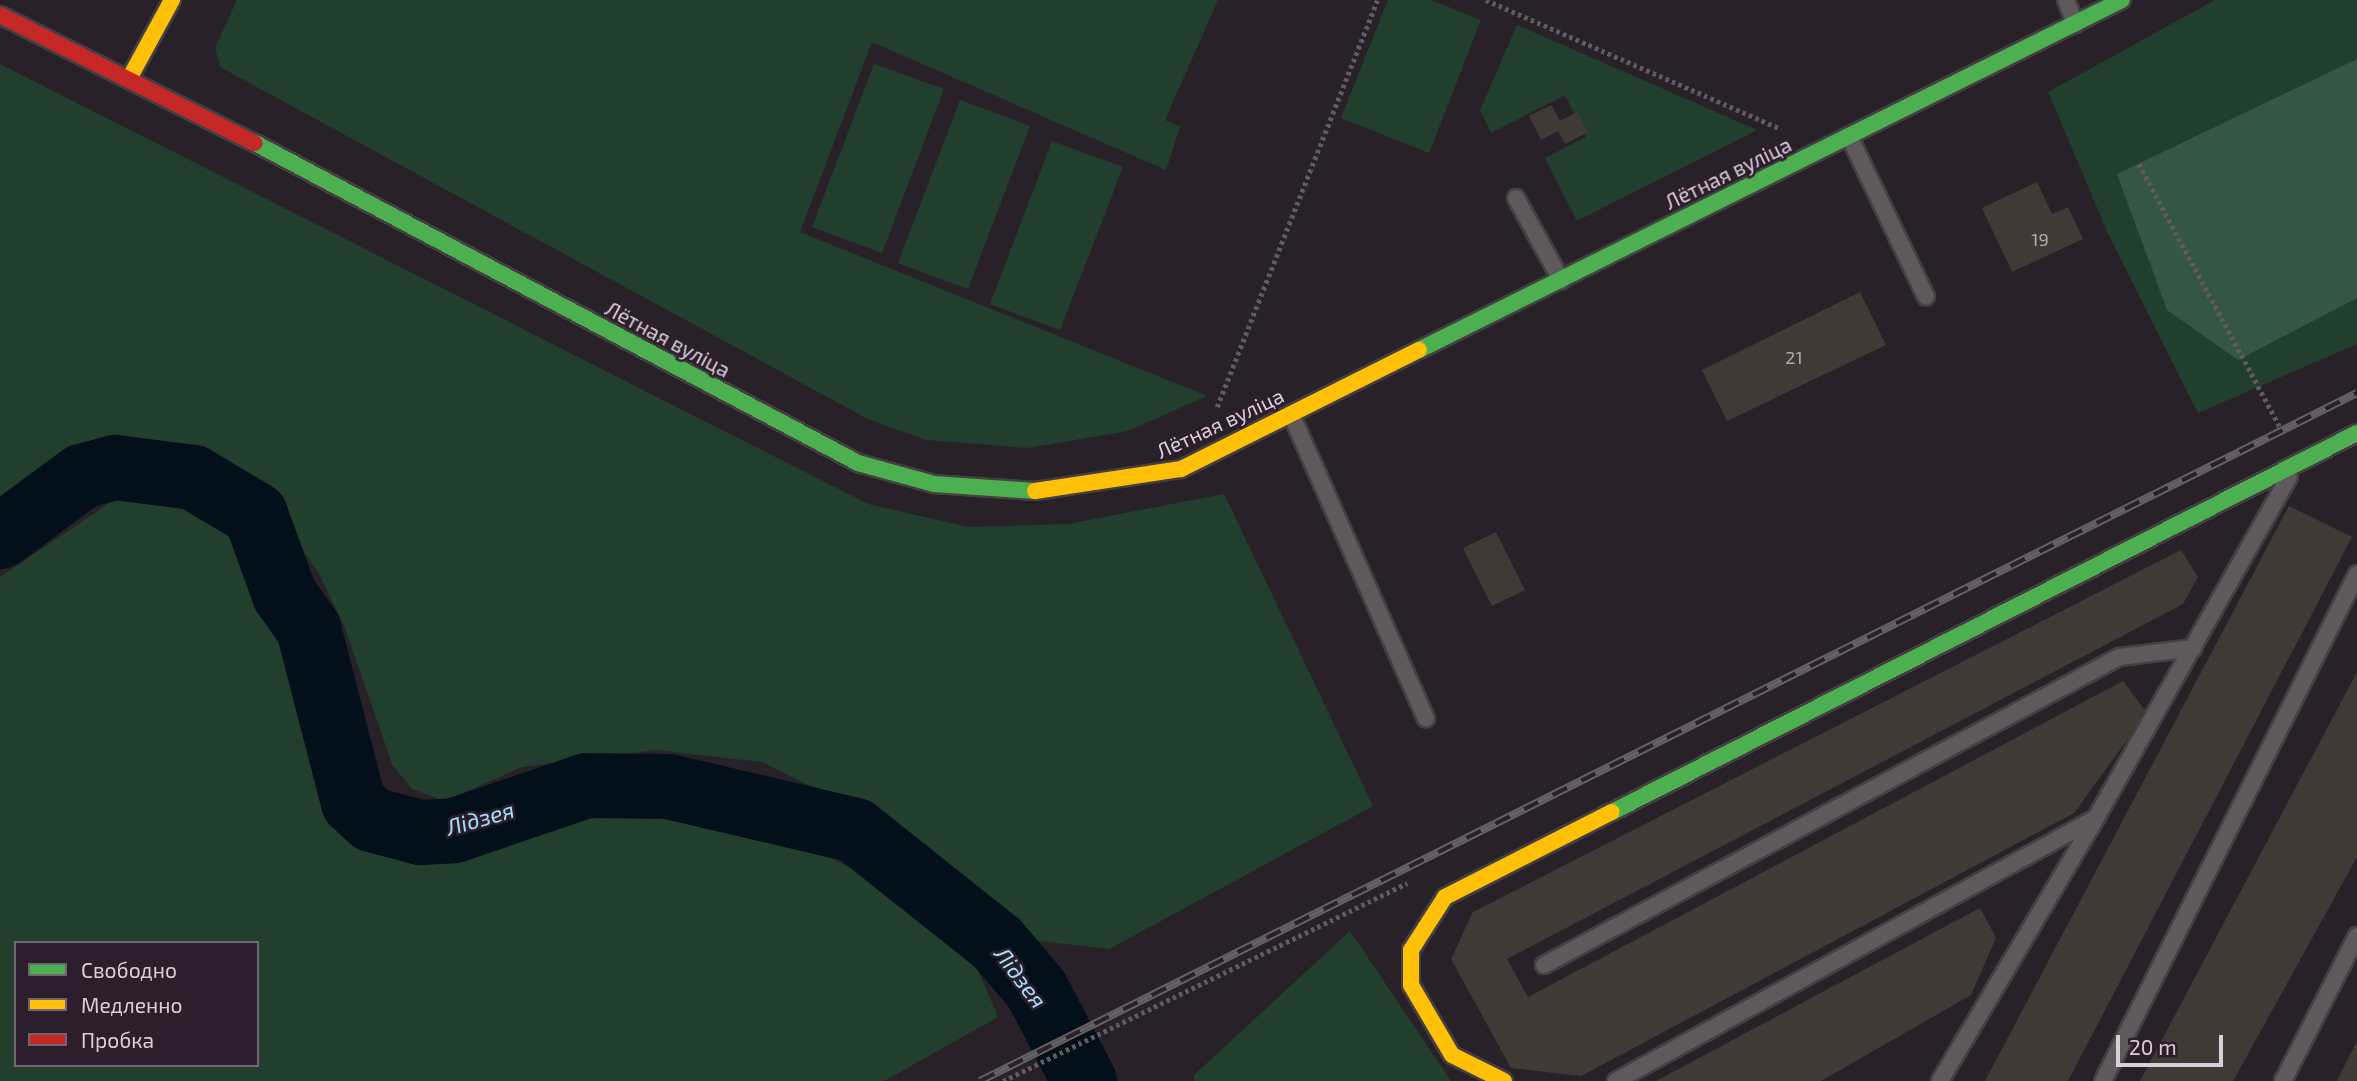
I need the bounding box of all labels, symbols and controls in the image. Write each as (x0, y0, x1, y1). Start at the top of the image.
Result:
street label: Лётная вуліца (1661, 131, 1795, 215)
house number: 19 (2031, 228, 2049, 250)
street label: Лётная вуліца (601, 296, 735, 382)
house number: 21 (1785, 346, 1803, 368)
street label: Лётная вуліца (1152, 382, 1288, 464)
water label: Лідзея (443, 795, 517, 841)
legend (14, 941, 259, 1067)
water label: Лідзея (989, 941, 1053, 1013)
text: Свободно (81, 957, 177, 982)
text: Медленно (81, 992, 183, 1017)
scale bar (2119, 1021, 2226, 1066)
text: Пробка (81, 1027, 154, 1052)
text: 20 m (2129, 1034, 2177, 1059)

